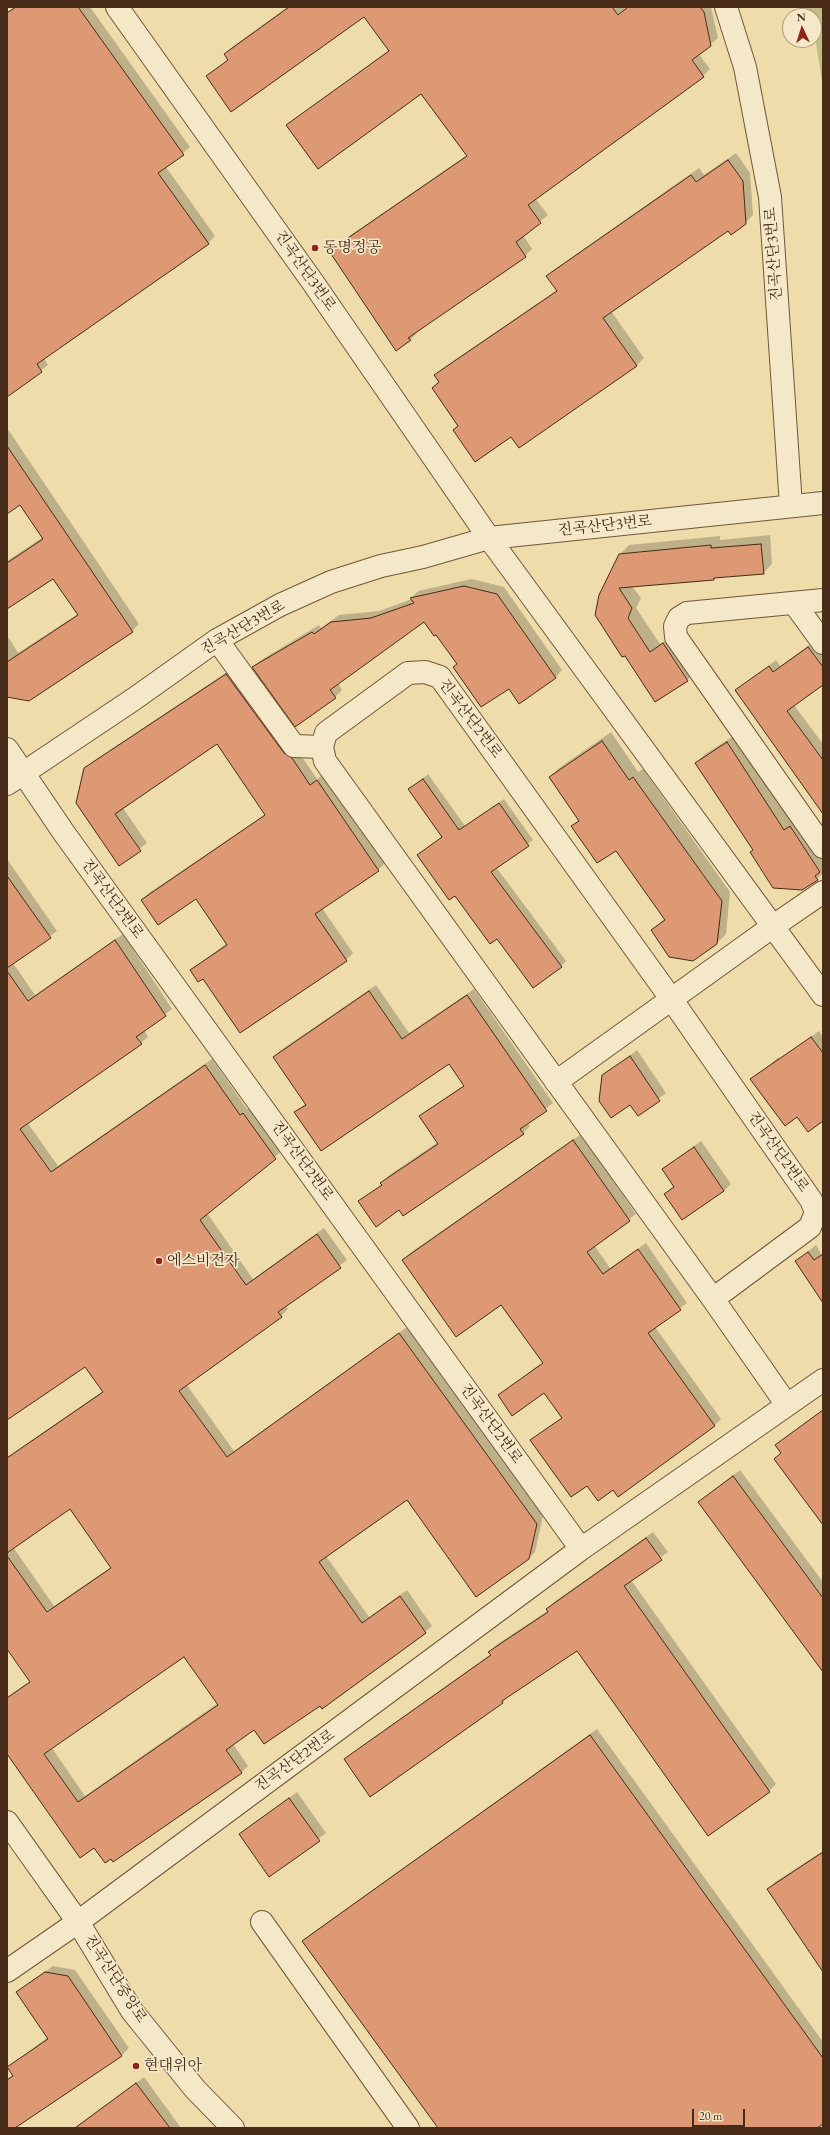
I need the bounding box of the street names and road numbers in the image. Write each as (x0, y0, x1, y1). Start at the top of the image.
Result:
street label: 진곡산단3번로 (762, 206, 786, 302)
street label: 진곡산단3번로 (271, 227, 339, 315)
street label: 진곡산단3번로 (557, 512, 653, 540)
street label: 진곡산단3번로 (198, 597, 288, 659)
street label: 진곡산단2번로 (434, 676, 506, 762)
street label: 진곡산단2번로 (77, 856, 147, 942)
street label: 진곡산단2번로 (744, 1108, 812, 1196)
street label: 진곡산단2번로 (267, 1118, 337, 1204)
street label: 진곡산단2번로 (456, 1381, 526, 1467)
street label: 진곡산단2번로 (252, 1726, 338, 1796)
street label: 진곡산단중앙로 (80, 1932, 150, 2026)

